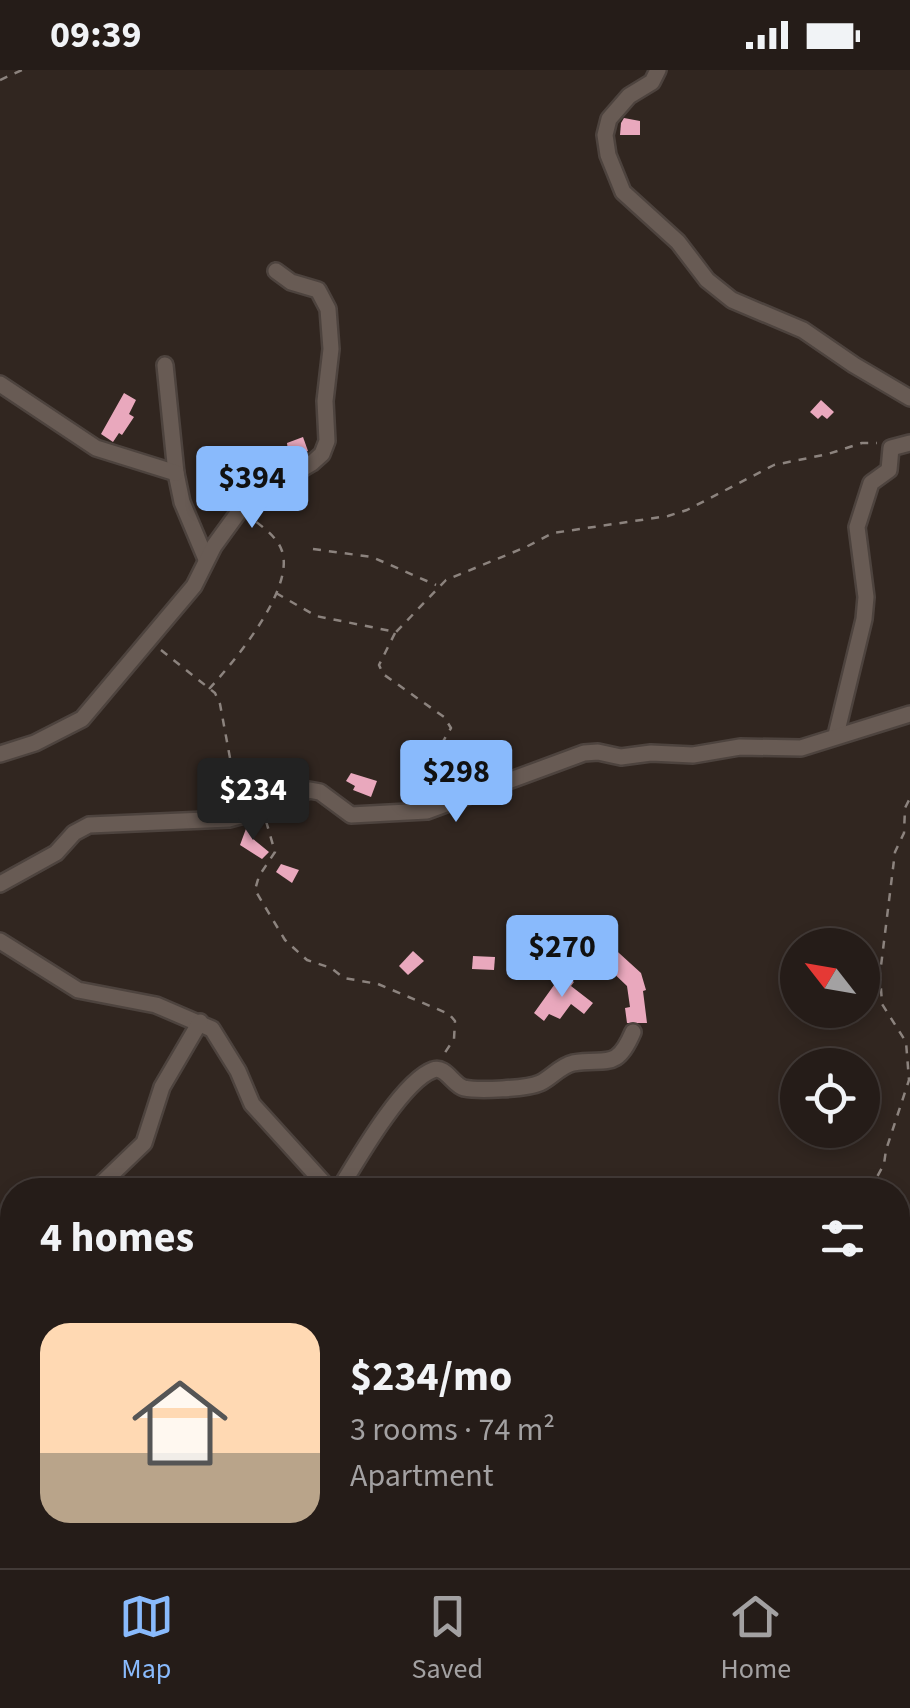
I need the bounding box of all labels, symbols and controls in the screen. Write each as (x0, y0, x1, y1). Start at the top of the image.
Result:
text: 09:39 (50, 8, 142, 62)
pin: $394 (193, 446, 311, 531)
text: $394 (218, 455, 286, 501)
pin: $298 (397, 740, 515, 825)
text: $298 (422, 749, 490, 795)
pin: $234 (194, 758, 312, 843)
text: $234 (219, 767, 287, 813)
pin: $270 (503, 915, 621, 1000)
text: $270 (528, 924, 596, 970)
north arrow (780, 928, 880, 1028)
map controls (780, 928, 880, 1148)
button: locate (780, 1048, 880, 1148)
text: 4 homes (40, 1208, 194, 1268)
icon: filters (815, 1211, 870, 1266)
text: $234/mo (350, 1347, 512, 1407)
icon: home (120, 1363, 240, 1483)
text: 3 rooms · 74 m² (350, 1407, 555, 1453)
text: Apartment (350, 1453, 493, 1499)
tab: Map (119, 1589, 174, 1689)
tab: Saved (411, 1589, 483, 1689)
tab: Home (721, 1589, 791, 1689)

